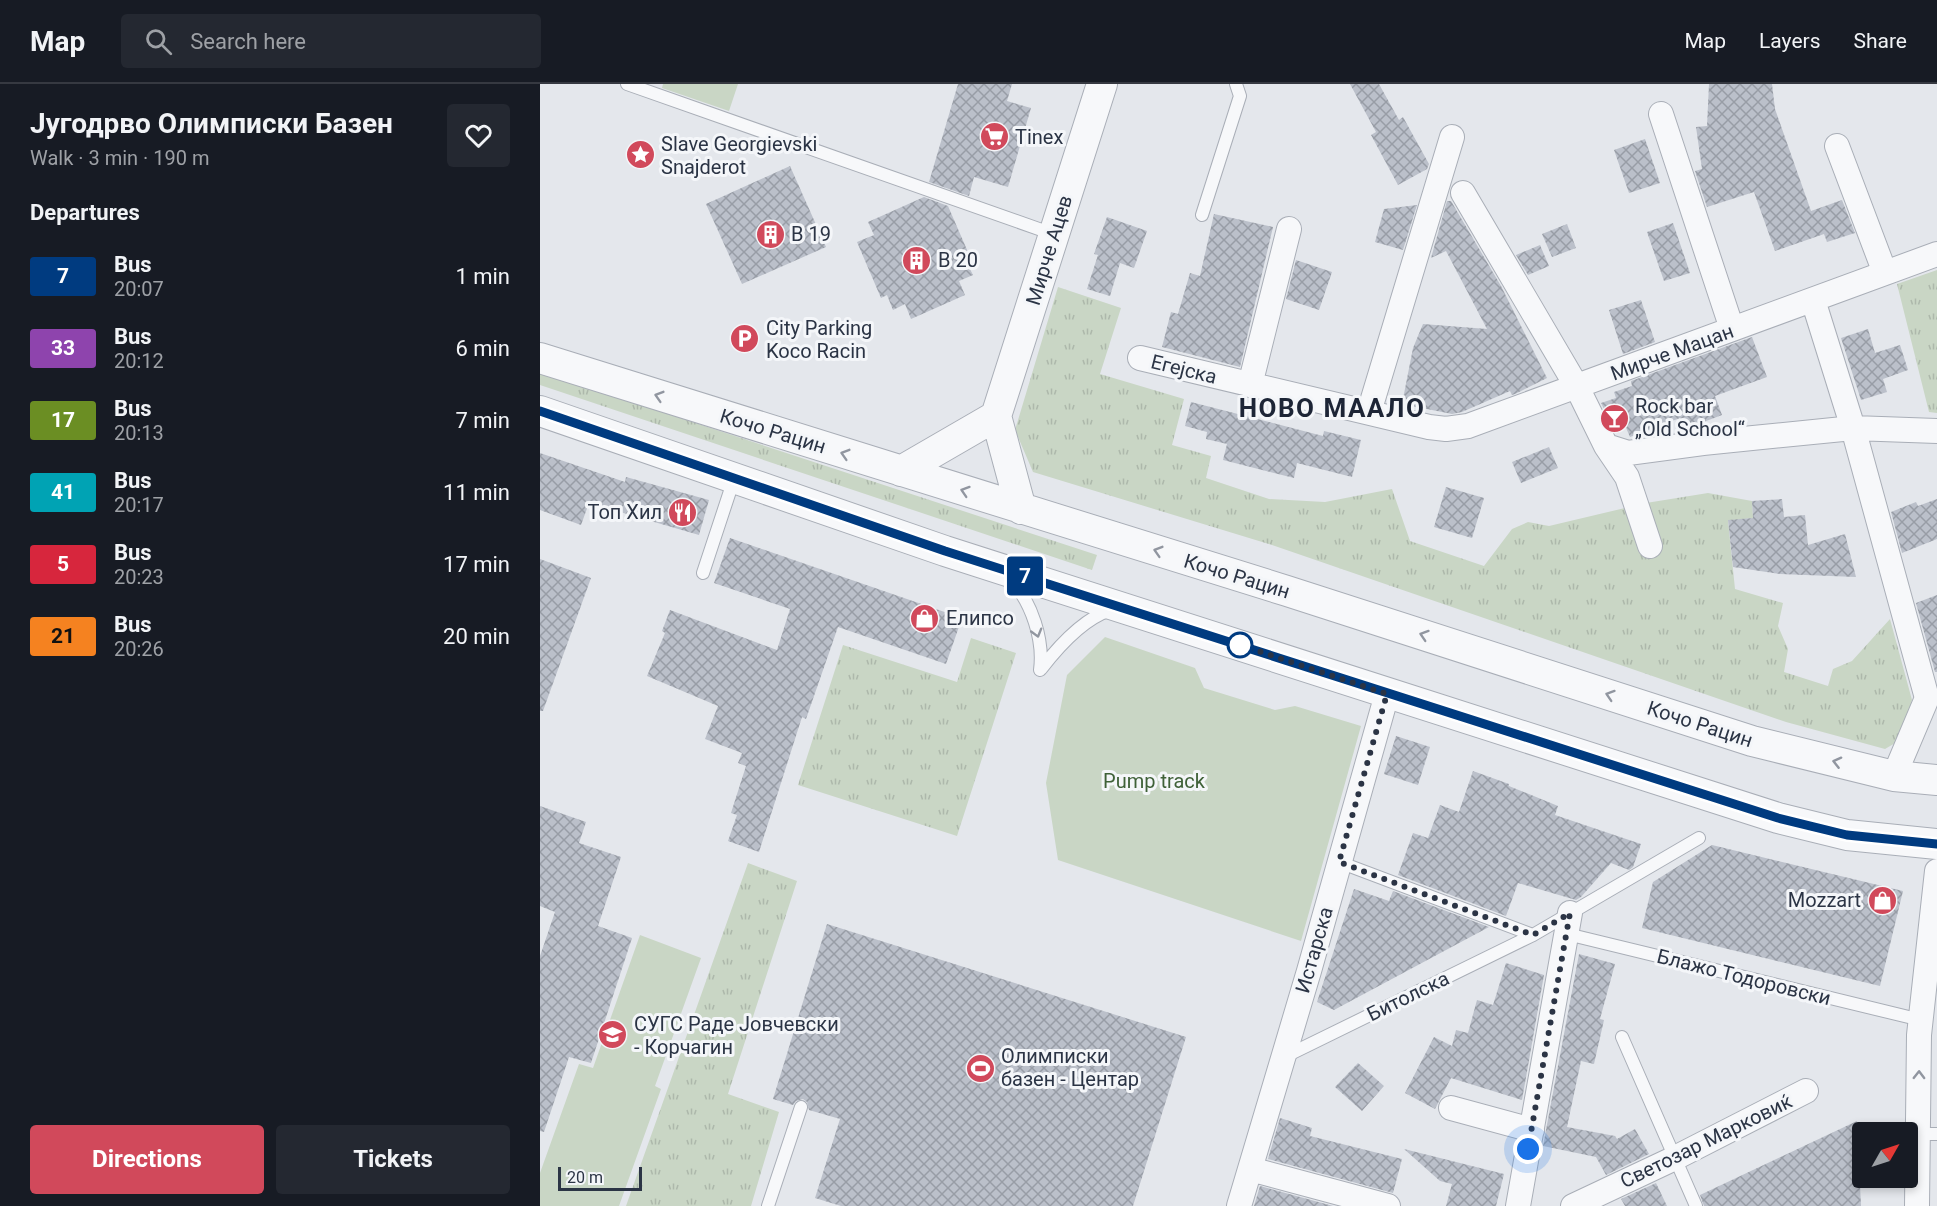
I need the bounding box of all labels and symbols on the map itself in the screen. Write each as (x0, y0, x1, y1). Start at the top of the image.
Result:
supermarket icon: Tinex (978, 121, 1010, 153)
place label: Tinex (1015, 125, 1063, 149)
place label: Slave Georgievski Snajderot (661, 132, 817, 179)
place icon: Slave Georgievski Snajderot (624, 139, 656, 171)
street label: Мирче Ацев (1021, 192, 1077, 308)
building icon: B 19 (754, 218, 786, 250)
place label: B 19 (791, 222, 831, 246)
building icon: B 20 (901, 244, 933, 276)
place label: B 20 (938, 248, 978, 272)
place label: City Parking Koco Racin (766, 316, 872, 363)
street label: Мирче Мацан (1607, 319, 1737, 385)
parking icon: City Parking Koco Racin (729, 323, 761, 355)
street label: Егејска (1149, 349, 1219, 389)
one-way arrow (654, 390, 665, 403)
district label: НОВО МААЛО (1239, 393, 1425, 423)
place label: Rock bar „Old School“ (1635, 394, 1745, 441)
bar icon: Rock bar „Old School“ (1598, 402, 1630, 434)
street label: Кочо Рацин (717, 404, 829, 458)
one-way arrow (840, 448, 851, 461)
one-way arrow (960, 486, 971, 499)
restaurant icon: Топ Хил (667, 496, 699, 528)
place label: Топ Хил (587, 500, 662, 524)
one-way arrow (1153, 546, 1164, 558)
street label: Кочо Рацин (1181, 549, 1293, 603)
line badge: 7 (1006, 556, 1044, 596)
shop icon: Елипсо (909, 602, 941, 634)
place label: Елипсо (946, 606, 1014, 630)
one-way arrow (1030, 627, 1042, 638)
one-way arrow (1419, 630, 1430, 642)
unlabelled marker (1227, 632, 1253, 658)
one-way arrow (1605, 690, 1616, 702)
street label: Кочо Рацин (1644, 696, 1756, 752)
one-way arrow (1832, 757, 1842, 770)
park label: Pump track (1103, 769, 1206, 793)
shop icon: Mozzart (1866, 884, 1898, 916)
place label: Mozzart (1788, 888, 1861, 912)
street label: Истарска (1290, 904, 1338, 996)
street label: Блажо Тодоровски (1655, 944, 1833, 1010)
street label: Битолска (1363, 966, 1453, 1026)
place label: СУГС Раде Јовчевски - Корчагин (634, 1012, 839, 1059)
school or university icon: СУГС Раде Јовчевски - Корчагин (597, 1019, 629, 1051)
place label: Олимписки базен - Центар (1001, 1044, 1139, 1091)
sports icon: Олимписки базен - Центар (964, 1052, 996, 1084)
one-way arrow (1912, 1071, 1925, 1080)
street label: Светозар Марковиќ (1616, 1089, 1796, 1193)
north arrow (1852, 1122, 1918, 1188)
your location (1513, 1134, 1543, 1164)
scale bar (558, 1164, 642, 1192)

